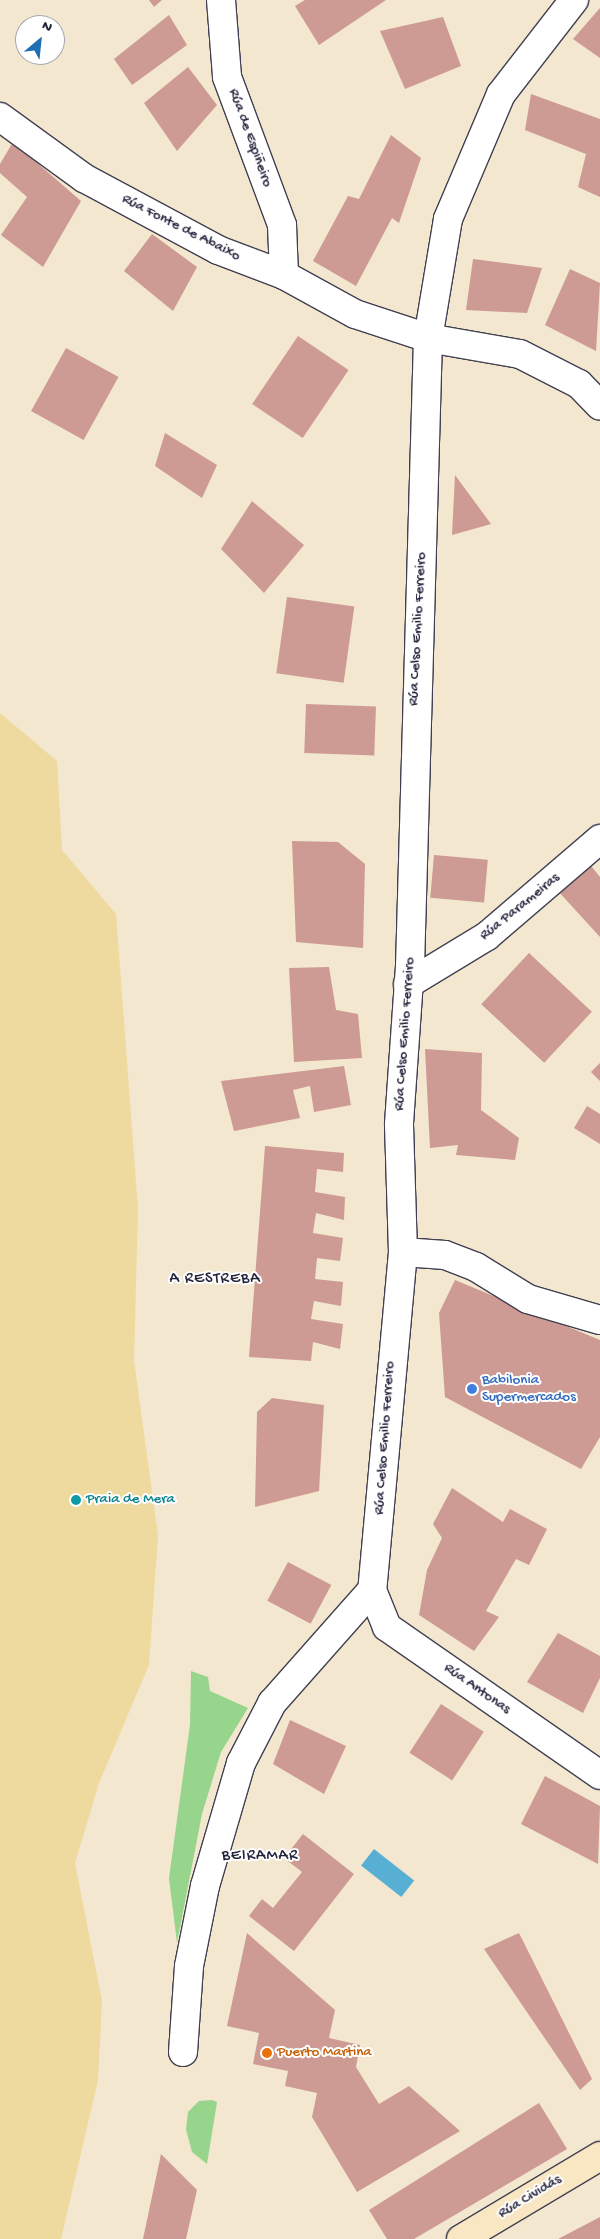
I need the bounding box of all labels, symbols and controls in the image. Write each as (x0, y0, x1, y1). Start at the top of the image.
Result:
north arrow (15, 15, 65, 65)
text: N (39, 18, 55, 37)
street label: Rúa de Espiñeiro (224, 86, 276, 190)
street label: Rúa Fonte de Abaixo (119, 190, 243, 266)
street label: Rúa Celso Emilio Ferreiro (405, 552, 431, 706)
street label: Rúa Parameiras (476, 869, 564, 945)
street label: Rúa Celso Emilio Ferreiro (391, 957, 419, 1111)
district label: A RESTREBA (168, 1270, 262, 1290)
street label: Rúa Celso Emilio Ferreiro (371, 1361, 399, 1515)
place label: Babilonia Supermercados (482, 1371, 576, 1406)
marker: Babilonia Supermercados (466, 1383, 478, 1395)
place label: Praia de Mera (86, 1491, 175, 1509)
marker: Praia de Mera (70, 1494, 82, 1506)
street label: Rúa Antonas (440, 1659, 514, 1719)
district label: BEIRAMAR (221, 1847, 299, 1867)
place label: Puerto Martina (277, 2044, 372, 2062)
marker: Puerto Martina (261, 2047, 273, 2059)
street label: Rúa Cividás (495, 2171, 565, 2223)

